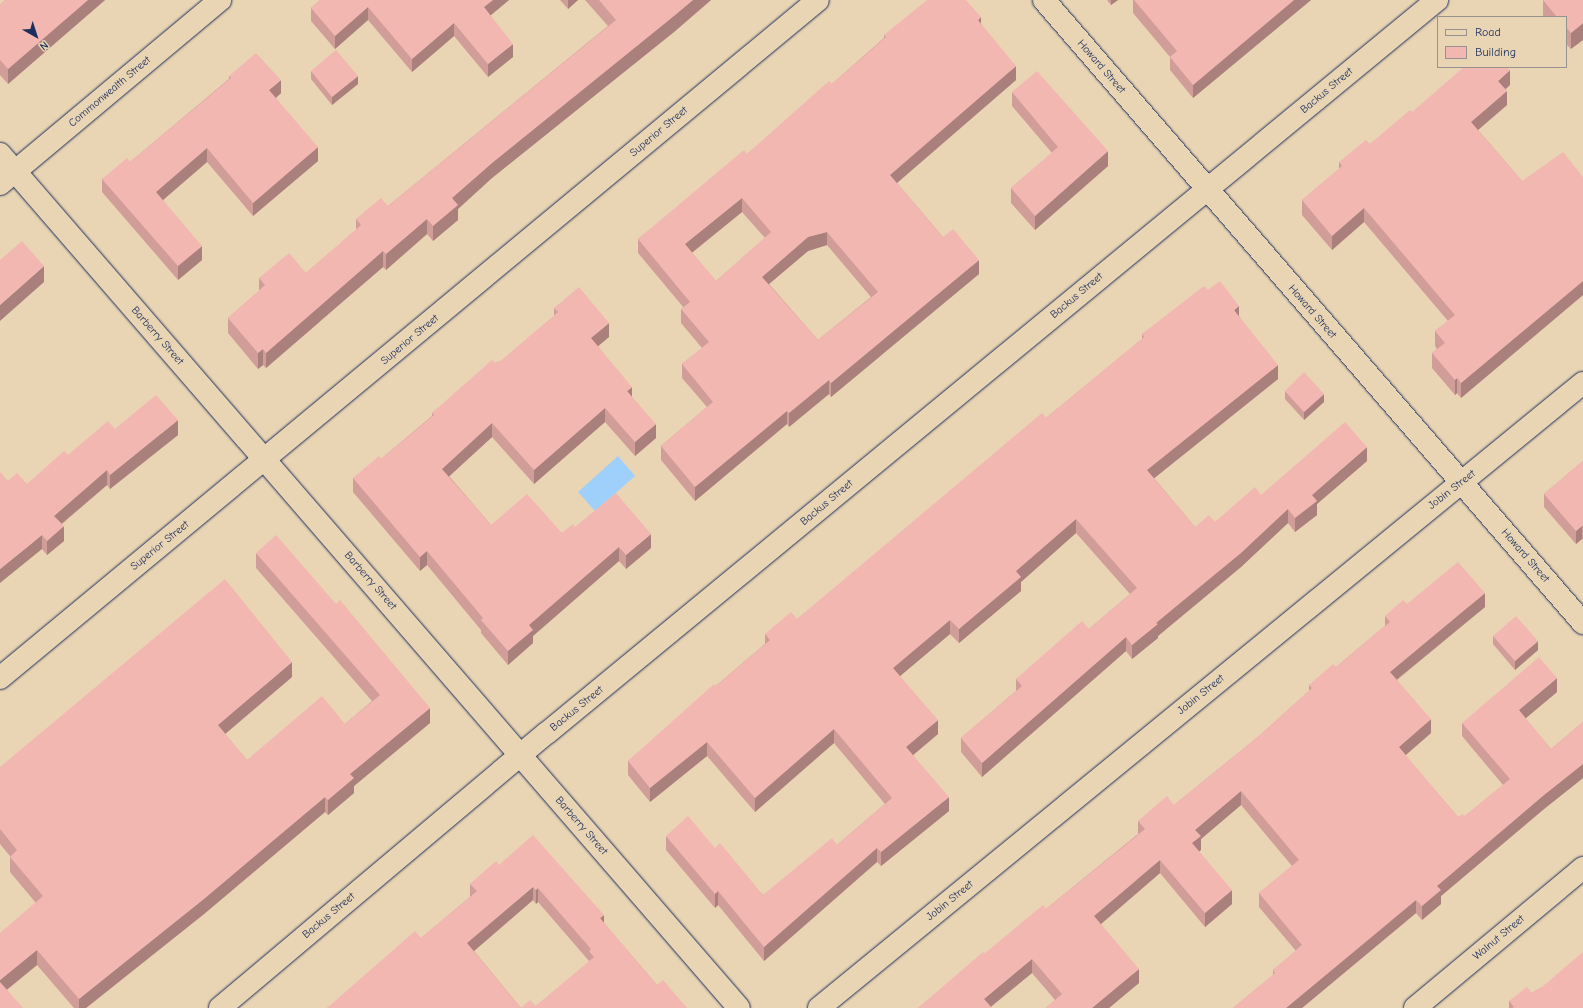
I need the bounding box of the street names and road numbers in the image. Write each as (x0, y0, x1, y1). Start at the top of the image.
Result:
street label: Howard Street (1074, 37, 1128, 97)
street label: Commonwealth Street (66, 54, 154, 130)
street label: Backus Street (1298, 65, 1356, 117)
street label: Superior Street (627, 104, 691, 160)
street label: Backus Street (1048, 270, 1106, 322)
street label: Howard Street (1285, 282, 1339, 342)
street label: Barberry Street (128, 304, 186, 368)
street label: Superior Street (378, 312, 442, 368)
street label: Jobin Street (1426, 467, 1478, 513)
street label: Backus Street (798, 477, 856, 529)
street label: Superior Street (128, 518, 192, 574)
street label: Howard Street (1498, 526, 1552, 586)
street label: Barberry Street (341, 549, 399, 613)
street label: Jobin Street (1175, 672, 1227, 718)
street label: Backus Street (548, 684, 606, 734)
street label: Barberry Street (552, 794, 610, 858)
street label: Jobin Street (924, 878, 976, 924)
street label: Backus Street (300, 890, 358, 942)
street label: Walnut Street (1471, 913, 1527, 963)

